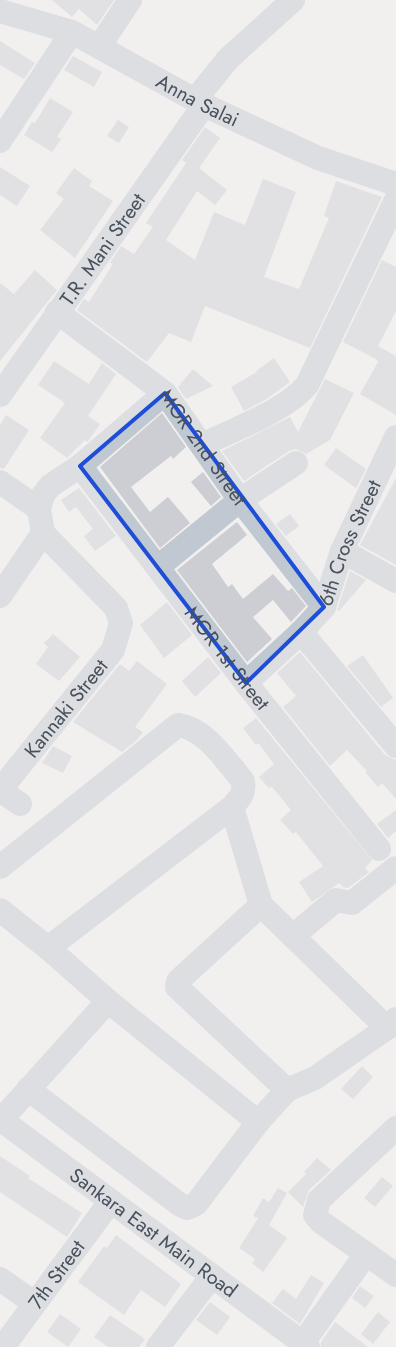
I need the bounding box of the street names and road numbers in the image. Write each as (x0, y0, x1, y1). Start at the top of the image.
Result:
street label: Anna Salai (151, 67, 244, 134)
street label: T.R. Mani Street (53, 187, 152, 312)
street label: MGR 2nd Street (152, 383, 254, 512)
street label: 6th Cross Street (311, 475, 388, 609)
street label: MGR 1st Street (178, 600, 277, 716)
street label: Kannaki Street (17, 653, 115, 764)
street label: Sankara East Main Road (64, 1161, 243, 1304)
street label: 7th Street (21, 1234, 92, 1315)

